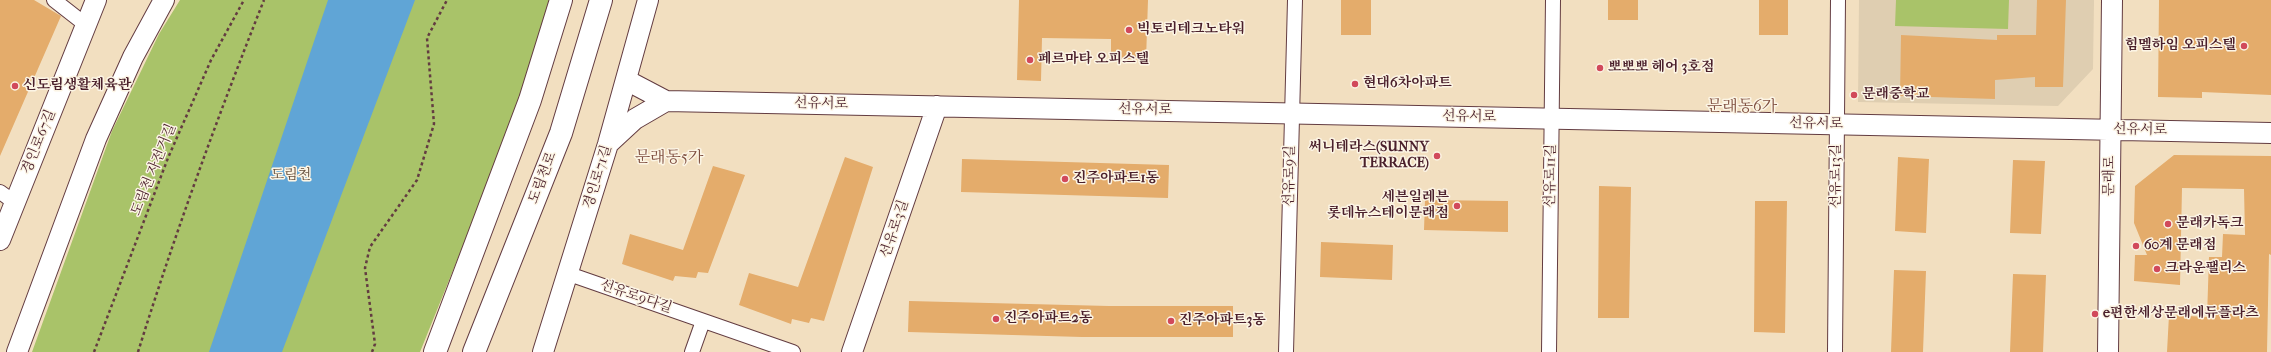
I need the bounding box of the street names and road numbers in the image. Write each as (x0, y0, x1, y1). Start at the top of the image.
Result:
street label: 선유서로 (794, 95, 848, 113)
street label: 선유서로 (1118, 101, 1172, 119)
street label: 경인로67길 (18, 107, 60, 177)
street label: 선유서로 (1442, 108, 1496, 126)
street label: 선유서로 (1789, 115, 1843, 133)
street label: 선유서로 (2113, 121, 2167, 139)
street label: 도림천 자전거길 (128, 122, 180, 218)
street label: 경인로71길 (580, 143, 616, 211)
street label: 선유로11길 (1542, 144, 1560, 208)
street label: 선유로13길 (1829, 144, 1845, 208)
street label: 선유로9길 (1281, 145, 1299, 207)
street label: 도림천로 (525, 150, 561, 206)
street label: 문래로 (2101, 156, 2119, 196)
street label: 선유로3길 (877, 198, 913, 260)
street label: 선유로9다길 (598, 277, 674, 317)

